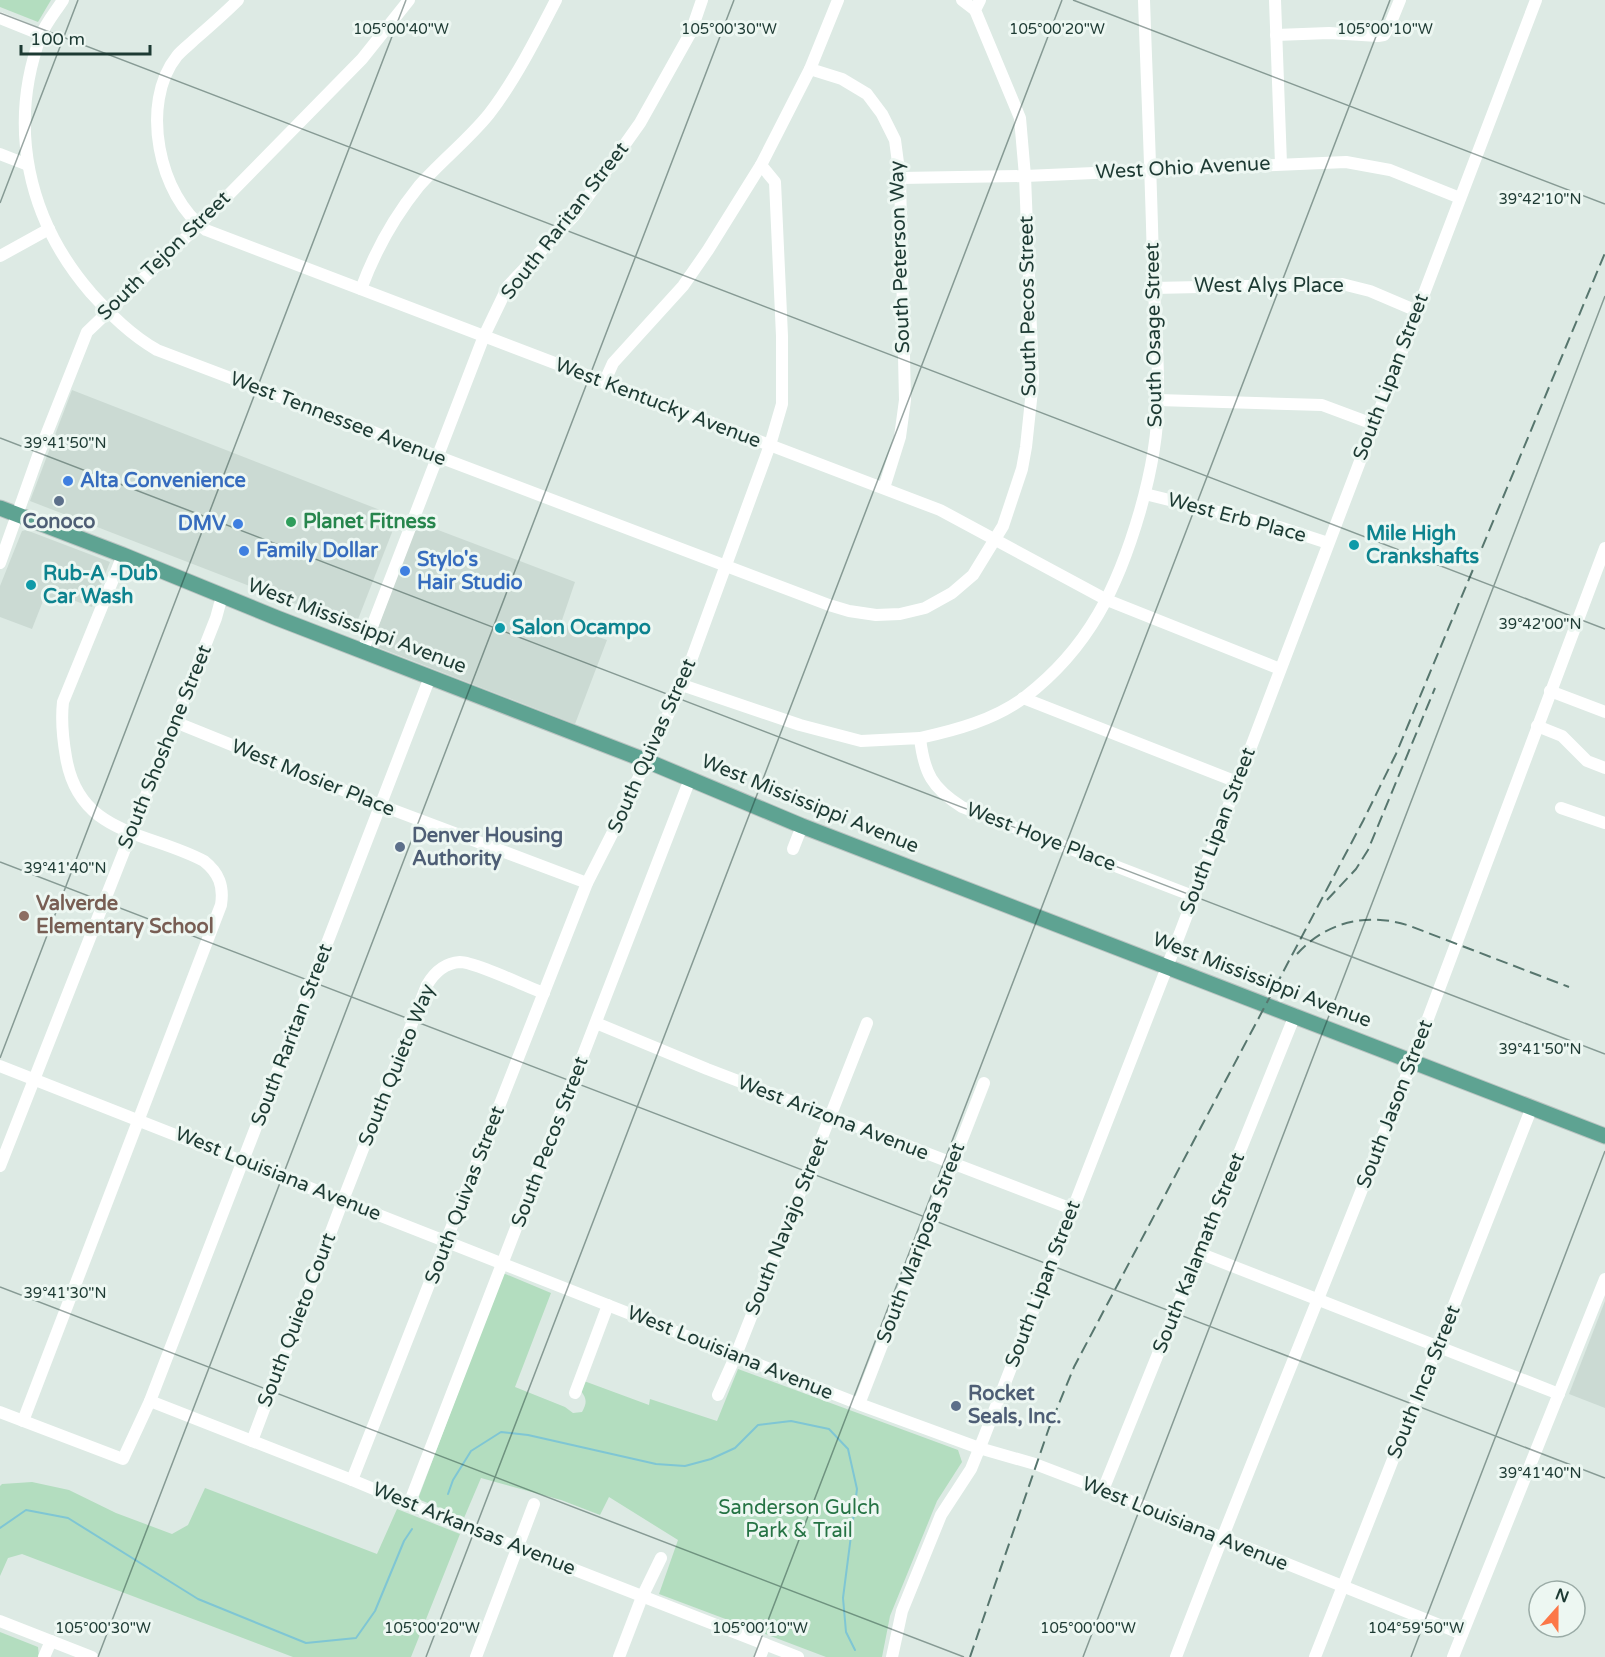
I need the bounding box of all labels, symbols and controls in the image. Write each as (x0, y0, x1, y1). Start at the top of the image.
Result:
scale bar (21, 18, 150, 56)
text: 105°00'40"W (353, 20, 449, 38)
text: 105°00'30"W (681, 20, 777, 38)
text: 105°00'20"W (1009, 20, 1105, 38)
text: 105°00'10"W (1337, 20, 1433, 38)
text: 100 m (30, 28, 85, 50)
street label: South Raritan Street (496, 137, 634, 305)
street label: West Ohio Avenue (1095, 151, 1271, 185)
street label: South Peterson Way (885, 160, 915, 354)
street label: South Tejon Street (92, 186, 236, 326)
text: 39°42'10"N (1498, 190, 1582, 208)
street label: South Pecos Street (1014, 215, 1042, 397)
street label: South Osage Street (1140, 242, 1168, 428)
street label: West Alys Place (1194, 274, 1344, 298)
street label: South Lipan Street (1348, 290, 1434, 464)
street label: West Kentucky Avenue (552, 353, 764, 453)
street label: West Tennessee Avenue (227, 367, 449, 471)
text: 39°41'50"N (23, 434, 107, 452)
place label: Alta Convenience (80, 469, 246, 493)
marker: Alta Convenience (61, 474, 75, 488)
street label: West Erb Place (1165, 488, 1309, 548)
marker: Conoco (52, 494, 66, 508)
place label: Conoco (23, 510, 95, 534)
place label: Planet Fitness (303, 510, 437, 534)
place label: DMV (178, 512, 226, 536)
marker: Planet Fitness (284, 515, 298, 529)
marker: DMV (231, 517, 245, 531)
place label: Mile High Crankshafts (1366, 522, 1479, 569)
marker: Mile High Crankshafts (1347, 538, 1361, 552)
place label: Family Dollar (256, 539, 378, 563)
marker: Family Dollar (237, 544, 251, 558)
place label: Stylo's Hair Studio (417, 548, 523, 595)
place label: Rub-A -Dub Car Wash (43, 562, 158, 609)
marker: Stylo's Hair Studio (398, 564, 412, 578)
street label: West Mississippi Avenue (244, 573, 470, 679)
marker: Rub-A -Dub Car Wash (24, 578, 38, 592)
text: 39°42'00"N (1498, 615, 1582, 633)
place label: Salon Ocampo (512, 616, 651, 640)
marker: Salon Ocampo (493, 621, 507, 635)
street label: South Shoshone Street (113, 641, 217, 853)
street label: South Quivas Street (603, 655, 701, 837)
street label: West Mosier Place (228, 734, 398, 822)
street label: South Lipan Street (1175, 744, 1261, 918)
street label: West Mississippi Avenue (698, 749, 922, 859)
street label: West Hoye Place (963, 797, 1119, 877)
place label: Denver Housing Authority (412, 824, 563, 871)
marker: Denver Housing Authority (393, 840, 407, 854)
text: 39°41'40"N (23, 859, 107, 877)
place label: Valverde Elementary School (36, 892, 214, 939)
marker: Valverde Elementary School (17, 909, 31, 923)
street label: West Mississippi Avenue (1149, 927, 1375, 1033)
street label: South Raritan Street (246, 940, 338, 1130)
street label: South Quieto Way (354, 980, 440, 1149)
street label: South Jason Street (1352, 1016, 1438, 1192)
text: 39°41'50"N (1498, 1040, 1582, 1058)
street label: South Pecos Street (506, 1053, 594, 1231)
street label: West Arizona Avenue (734, 1070, 932, 1166)
street label: South Quivas Street (420, 1102, 510, 1287)
street label: West Louisiana Avenue (172, 1122, 384, 1226)
street label: South Navajo Street (740, 1133, 834, 1319)
street label: South Mariposa Street (872, 1139, 970, 1347)
street label: South Kalamath Street (1148, 1149, 1250, 1357)
street label: South Lipan Street (1000, 1197, 1086, 1371)
street label: South Quieto Court (253, 1229, 341, 1410)
text: 39°41'30"N (23, 1284, 107, 1302)
street label: West Louisiana Avenue (624, 1301, 836, 1405)
street label: South Inca Street (1382, 1301, 1466, 1462)
place label: Rocket Seals, Inc. (968, 1382, 1061, 1429)
marker: Rocket Seals, Inc. (949, 1399, 963, 1413)
text: 39°41'40"N (1498, 1464, 1582, 1482)
street label: West Louisiana Avenue (1079, 1472, 1291, 1576)
street label: West Arkansas Avenue (369, 1477, 579, 1581)
park label: Sanderson Gulch Park & Trail (718, 1496, 880, 1543)
north arrow (1527, 1579, 1587, 1639)
text: N (1552, 1584, 1572, 1608)
text: 105°00'30"W (55, 1619, 151, 1637)
text: 105°00'20"W (384, 1619, 480, 1637)
text: 105°00'10"W (712, 1619, 808, 1637)
text: 105°00'00"W (1040, 1619, 1136, 1637)
text: 104°59'50"W (1368, 1619, 1464, 1637)

